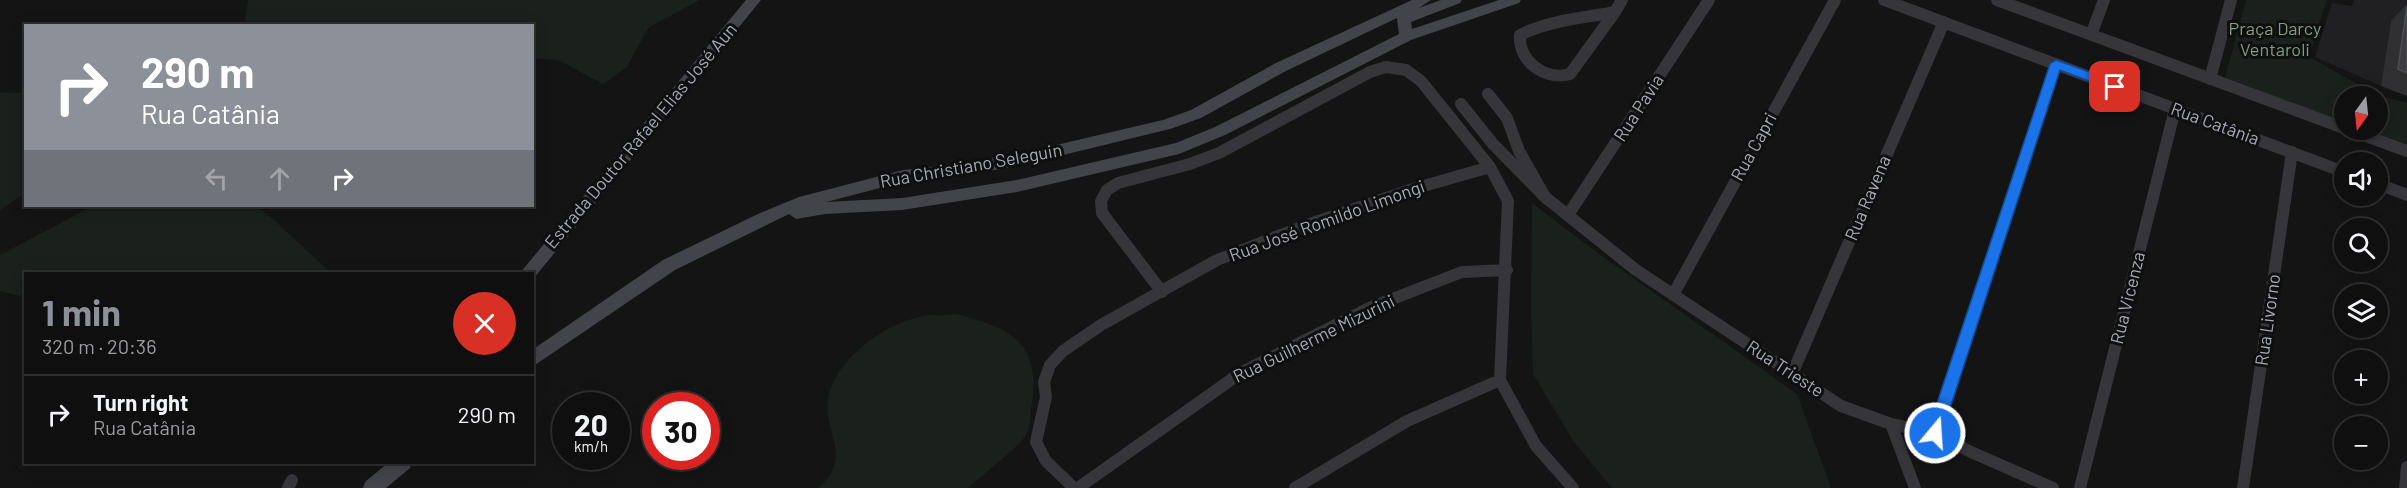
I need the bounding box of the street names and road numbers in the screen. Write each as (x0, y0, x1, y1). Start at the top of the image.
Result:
street label: Estrada Doutor Rafael Elias José Aun (539, 18, 741, 253)
street label: Rua Pavia (1608, 70, 1668, 145)
street label: Rua Catânia (2168, 97, 2263, 149)
street label: Rua Capri (1725, 109, 1781, 184)
street label: Rua Christiano Seleguin (878, 138, 1064, 192)
street label: Rua Ravena (1839, 152, 1895, 243)
street label: Rua José Romildo Limongi (1226, 174, 1427, 266)
street label: Rua Vicenza (2105, 249, 2149, 346)
street label: Rua Livorno (2250, 273, 2284, 367)
street label: Rua Guilherme Mizurini (1229, 289, 1398, 387)
street label: Rua Trieste (1743, 335, 1828, 401)

